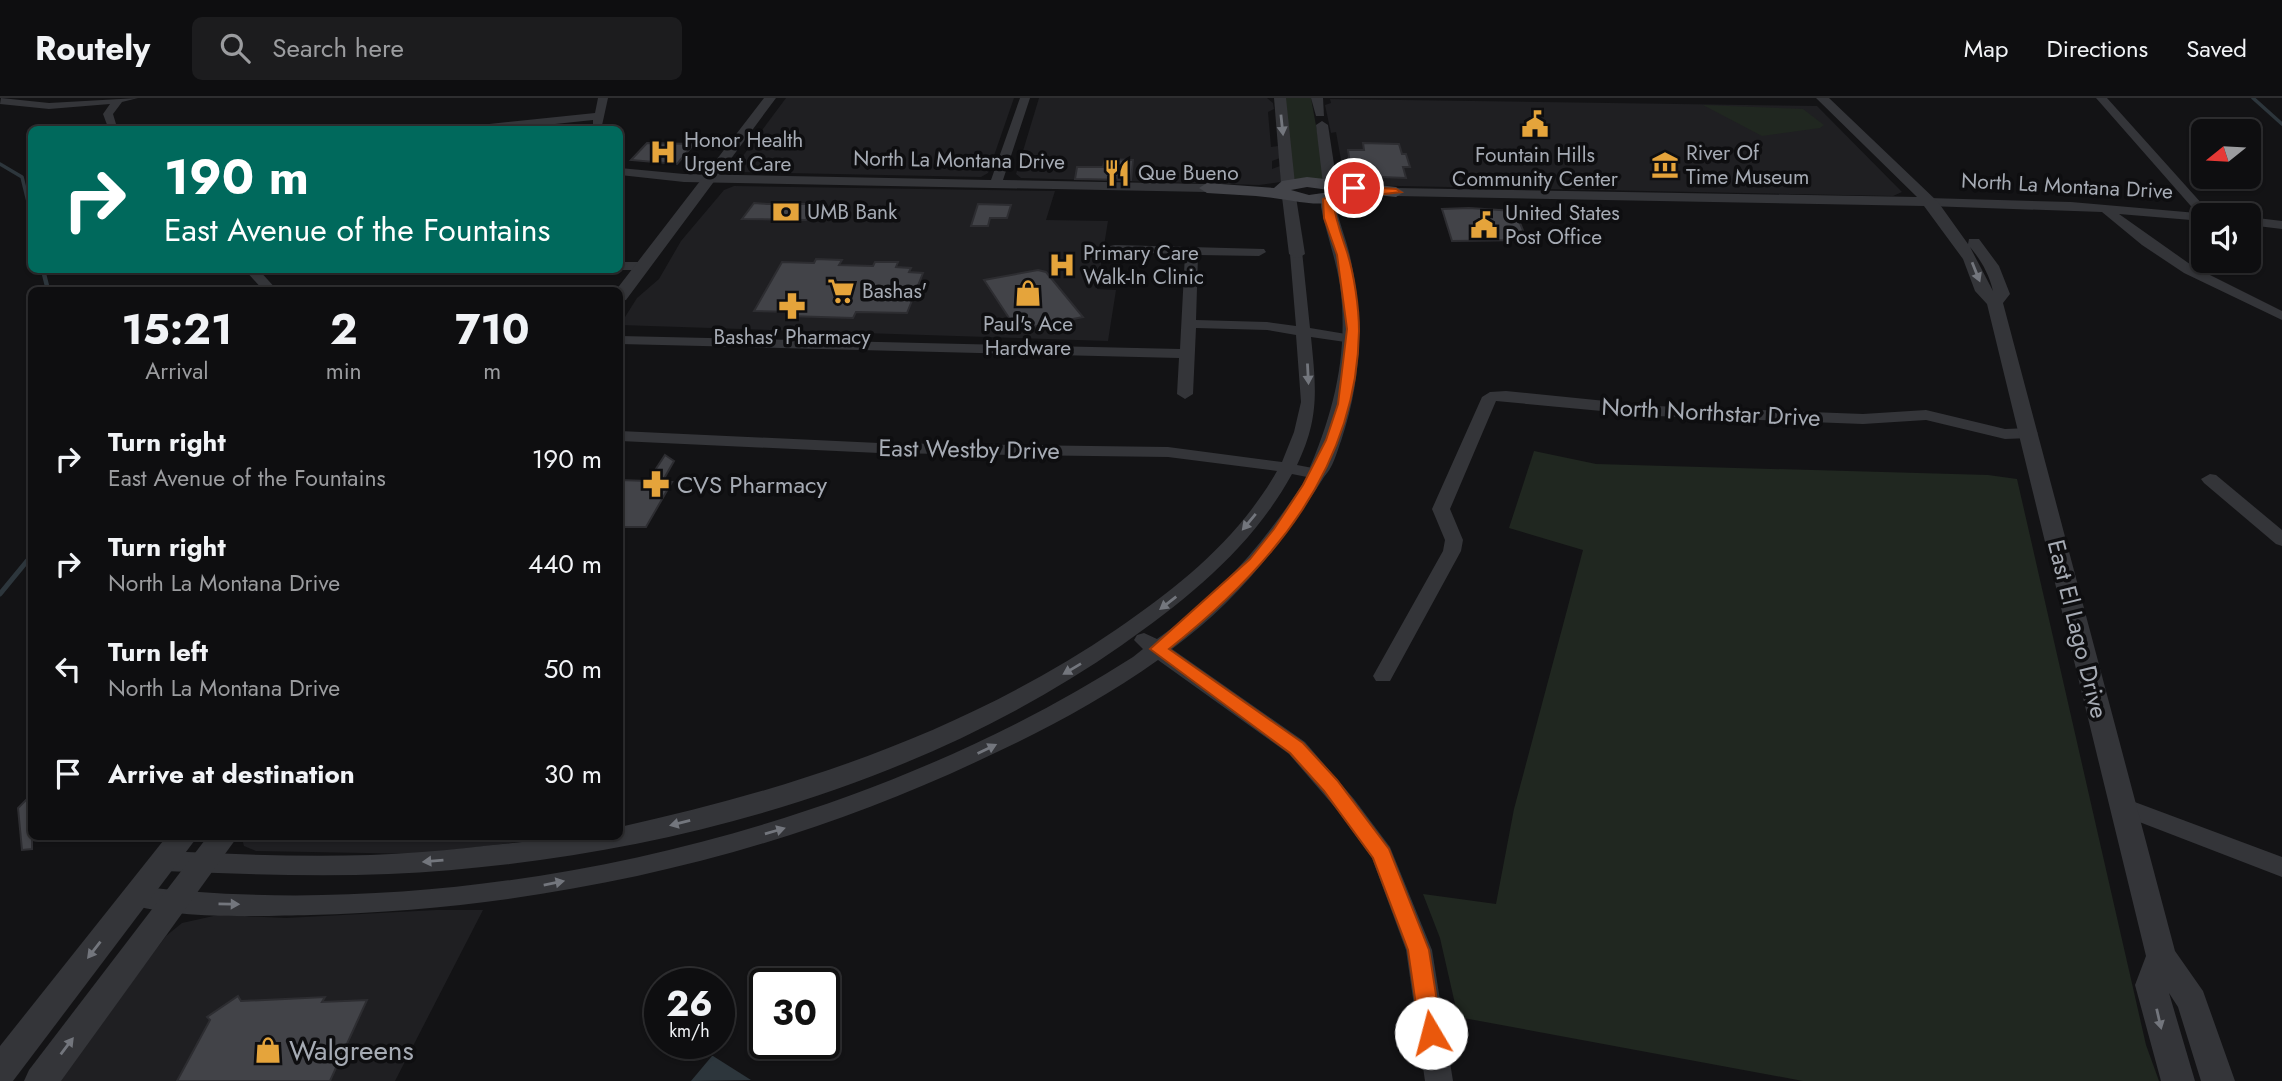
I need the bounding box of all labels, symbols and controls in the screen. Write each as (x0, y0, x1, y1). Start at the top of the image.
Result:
search box (192, 17, 682, 80)
text: Routely (35, 25, 150, 72)
icon: search (216, 29, 254, 67)
text: Search here (272, 29, 404, 67)
text: Map (1964, 31, 2009, 66)
text: Directions (2047, 31, 2148, 66)
text: Saved (2186, 31, 2247, 66)
public building icon: Fountain Hills Community Center (1520, 109, 1550, 139)
one-way arrow (1277, 114, 1288, 136)
north arrow (2191, 119, 2261, 189)
map controls (2191, 119, 2261, 273)
place label: Honor Health Urgent Care (684, 125, 803, 179)
hospital icon: Honor Health Urgent Care (648, 137, 678, 167)
place label: River Of Time Museum (1686, 138, 1809, 192)
place label: Fountain Hills Community Center (1452, 140, 1619, 194)
text: 190 m (164, 142, 309, 212)
street label: North La Montana Drive (853, 143, 1065, 177)
museum icon: River Of Time Museum (1650, 150, 1680, 180)
icon: right (49, 154, 140, 245)
restaurant icon: Que Bueno (1102, 158, 1132, 188)
place label: Que Bueno (1138, 158, 1239, 188)
pin (1324, 158, 1384, 218)
street label: North La Montana Drive (1960, 165, 2174, 207)
icon: arrive (1335, 169, 1373, 207)
bank icon: UMB Bank (771, 197, 801, 227)
place label: UMB Bank (807, 197, 898, 227)
place label: United States Post Office (1505, 198, 1620, 252)
button: sound (2191, 203, 2261, 273)
text: East Avenue of the Fountains (164, 207, 550, 253)
public building icon: United States Post Office (1469, 210, 1499, 240)
place label: Primary Care Walk-In Clinic (1083, 238, 1204, 292)
hospital icon: Primary Care Walk-In Clinic (1047, 250, 1077, 280)
one-way arrow (1971, 262, 1982, 283)
supermarket icon: Bashas' (826, 276, 856, 306)
place label: Bashas' (862, 276, 927, 306)
shop icon: Paul's Ace Hardware (1013, 278, 1043, 308)
pharmacy icon: Bashas' Pharmacy (777, 291, 807, 321)
text: 15:21 (121, 299, 232, 360)
text: 2 (330, 299, 357, 360)
text: 710 (455, 299, 530, 360)
place label: Paul's Ace Hardware (983, 309, 1073, 363)
place label: Bashas' Pharmacy (713, 322, 871, 352)
text: Arrival (145, 354, 209, 388)
text: min (326, 354, 362, 388)
text: m (483, 354, 501, 388)
one-way arrow (1303, 363, 1314, 385)
street label: North Northstar Drive (1600, 389, 1822, 435)
text: Turn right (108, 423, 226, 461)
street label: East Westby Drive (878, 430, 1060, 468)
icon: right (49, 440, 87, 478)
text: 190 m (532, 440, 602, 478)
text: East Avenue of the Fountains (108, 461, 386, 495)
place label: CVS Pharmacy (677, 467, 828, 502)
pharmacy icon: CVS Pharmacy (641, 469, 671, 499)
one-way arrow (1242, 514, 1257, 531)
text: Turn right (108, 528, 226, 566)
street label: East El Lago Drive (2039, 536, 2117, 722)
icon: right (49, 545, 87, 583)
text: 440 m (528, 545, 602, 583)
text: North La Montana Drive (108, 566, 340, 600)
one-way arrow (1159, 596, 1177, 611)
text: Turn left (108, 633, 208, 671)
icon: left (49, 650, 87, 688)
text: 50 m (544, 650, 602, 688)
one-way arrow (1063, 662, 1082, 675)
text: North La Montana Drive (108, 671, 340, 705)
one-way arrow (977, 743, 997, 754)
icon: arrive (49, 755, 87, 793)
text: Arrive at destination (108, 755, 355, 793)
text: 30 m (544, 755, 602, 793)
one-way arrow (669, 818, 691, 829)
one-way arrow (765, 825, 786, 835)
one-way arrow (421, 856, 443, 867)
one-way arrow (543, 877, 565, 888)
one-way arrow (218, 898, 240, 909)
one-way arrow (88, 941, 102, 959)
speed limit sign: 30 (749, 968, 840, 1059)
text: 26 (666, 979, 713, 1029)
position arrow (1394, 996, 1468, 1070)
one-way arrow (2154, 1008, 2165, 1030)
text: km/h (669, 1018, 710, 1044)
place label: Walgreens (289, 1030, 414, 1071)
shop icon: Walgreens (253, 1035, 283, 1065)
one-way arrow (60, 1037, 74, 1055)

